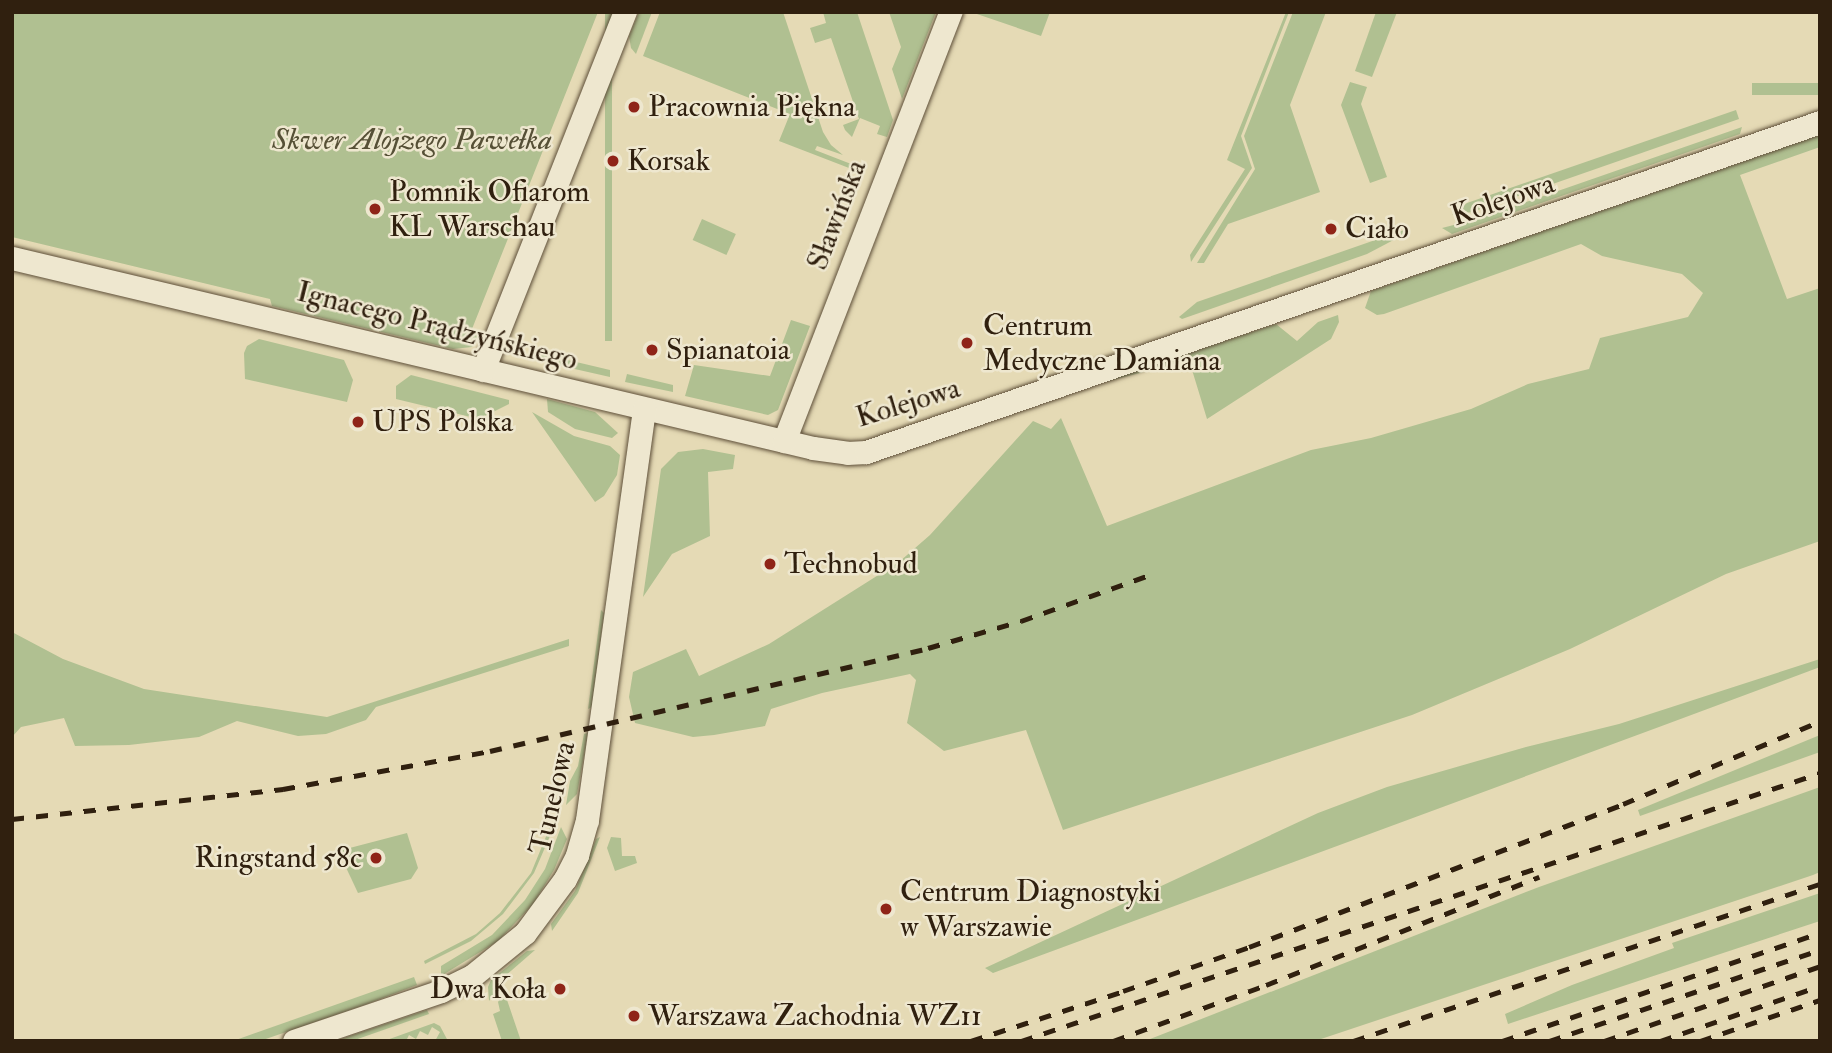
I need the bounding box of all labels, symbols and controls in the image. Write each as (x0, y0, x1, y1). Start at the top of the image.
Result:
place label: Pracownia Piękna (648, 89, 856, 125)
marker: Pracownia Piękna (626, 99, 642, 115)
park label: Skwer Alojzego Pawełka (272, 122, 552, 158)
place label: Korsak (627, 143, 710, 179)
marker: Korsak (605, 153, 621, 169)
street label: Sławińska (800, 155, 874, 275)
street label: Kolejowa (1447, 166, 1559, 234)
place label: Pomnik Ofiarom KL Warschau (389, 174, 590, 244)
marker: Pomnik Ofiarom KL Warschau (367, 201, 383, 217)
place label: Ciało (1345, 211, 1409, 247)
marker: Ciało (1323, 221, 1339, 237)
street label: Ignacego Prądzyńskiego (293, 274, 581, 378)
place label: Centrum Medyczne Damiana (983, 308, 1221, 378)
place label: Spianatoia (666, 332, 790, 368)
marker: Centrum Medyczne Damiana (957, 333, 977, 353)
marker: Spianatoia (644, 342, 660, 358)
street label: Kolejowa (852, 370, 964, 436)
place label: UPS Polska (372, 404, 513, 440)
marker: UPS Polska (350, 414, 366, 430)
place label: Technobud (784, 546, 918, 582)
marker: Technobud (762, 556, 778, 572)
street label: Tunelowa (522, 738, 584, 858)
place label: Ringstand 58c (194, 840, 362, 876)
marker: Ringstand 58c (368, 850, 384, 866)
place label: Centrum Diagnostyki w Warszawie (900, 874, 1161, 944)
marker: Centrum Diagnostyki w Warszawie (878, 901, 894, 917)
place label: Dwa Koła (430, 971, 546, 1007)
marker: Dwa Koła (552, 981, 568, 997)
place label: Warszawa Zachodnia WZ11 (648, 998, 982, 1034)
marker: Warszawa Zachodnia WZ11 (626, 1008, 642, 1024)

